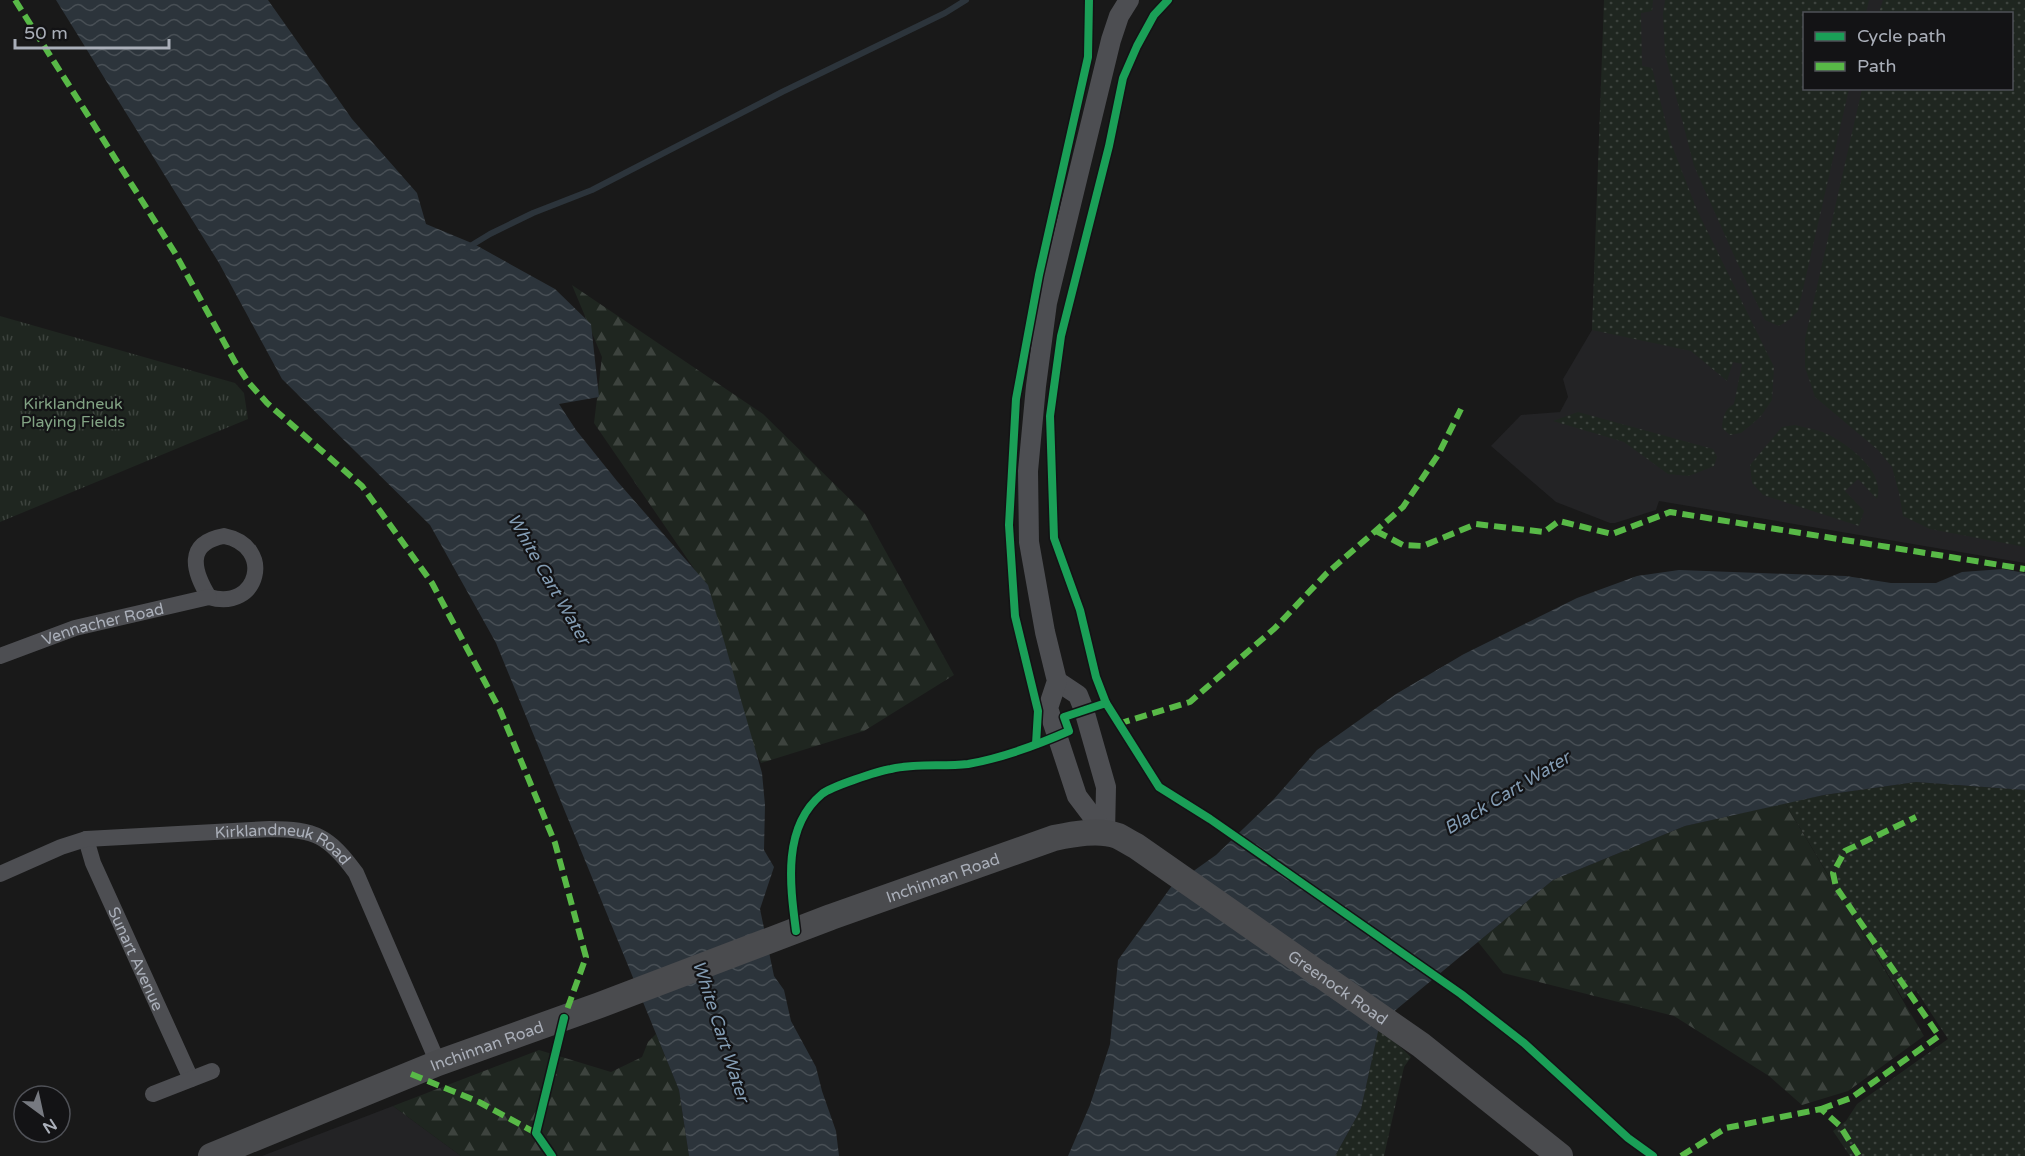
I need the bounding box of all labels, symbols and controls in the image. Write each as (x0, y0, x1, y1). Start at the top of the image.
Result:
scale bar (15, 12, 170, 50)
legend (1803, 12, 2013, 90)
text: 50 m (24, 22, 68, 44)
text: Cycle path (1857, 25, 1946, 47)
text: Path (1857, 55, 1896, 77)
park label: Kirklandneuk Playing Fields (21, 394, 125, 432)
water label: White Cart Water (503, 510, 596, 650)
street label: Vennacher Road (39, 599, 166, 651)
water label: Black Cart Water (1440, 746, 1576, 839)
street label: Kirklandneuk Road (214, 820, 355, 869)
street label: Inchinnan Road (883, 849, 1002, 908)
street label: Sunart Avenue (103, 904, 168, 1014)
street label: Greenock Road (1284, 946, 1391, 1030)
water label: White Cart Water (688, 957, 755, 1107)
street label: Inchinnan Road (427, 1017, 546, 1076)
north arrow (12, 1084, 72, 1144)
text: N (39, 1114, 60, 1138)

